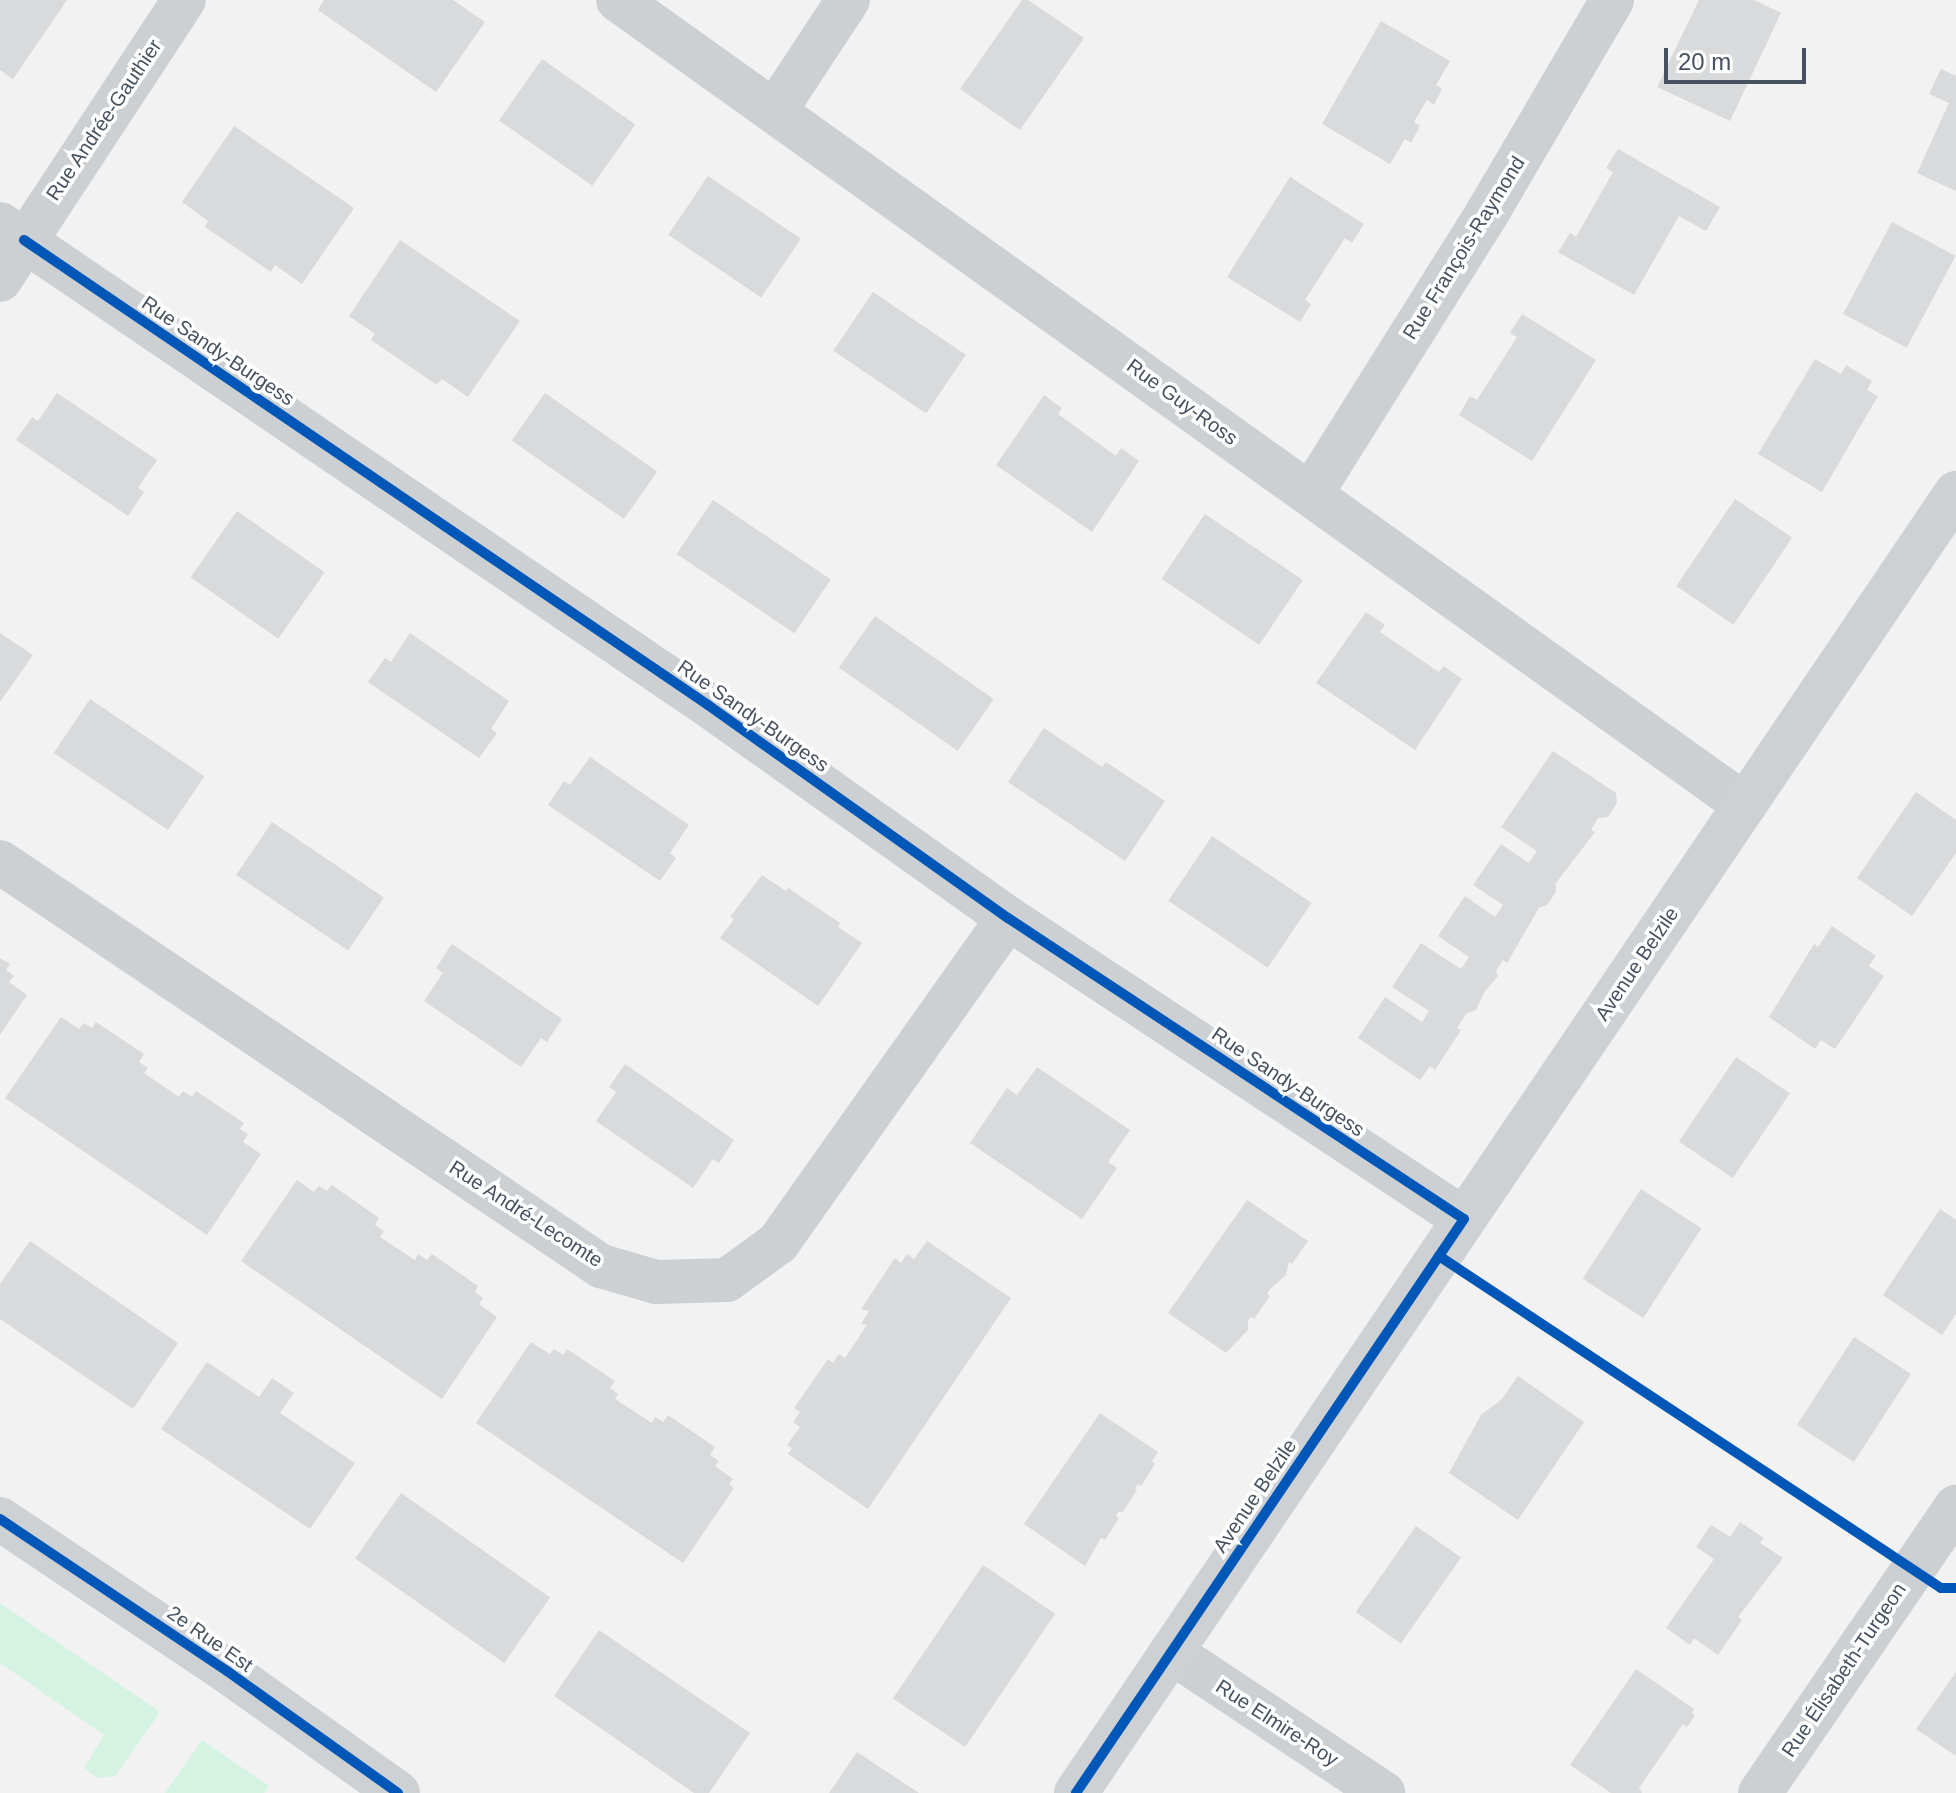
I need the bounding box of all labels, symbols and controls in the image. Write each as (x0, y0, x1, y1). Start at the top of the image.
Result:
scale bar (1668, 32, 1810, 82)
street label: Rue Andrée-Gauthier (41, 34, 167, 206)
text: 20 m (1678, 48, 1731, 75)
street label: Rue François-Raymond (1398, 152, 1530, 344)
street label: Rue Sandy-Burgess (137, 291, 299, 411)
street label: Rue Guy-Ross (1122, 354, 1242, 450)
street label: Rue Sandy-Burgess (673, 655, 833, 777)
street label: Avenue Belzile (1590, 903, 1684, 1025)
street label: Rue Sandy-Burgess (1207, 1022, 1369, 1142)
street label: Rue André-Lecomte (444, 1155, 608, 1273)
street label: Avenue Belzile (1208, 1435, 1302, 1557)
street label: Rue Élisabeth-Turgeon (1777, 1578, 1911, 1762)
street label: 2e Rue Est (163, 1601, 257, 1677)
street label: Rue Elmire-Roy (1211, 1675, 1343, 1771)

